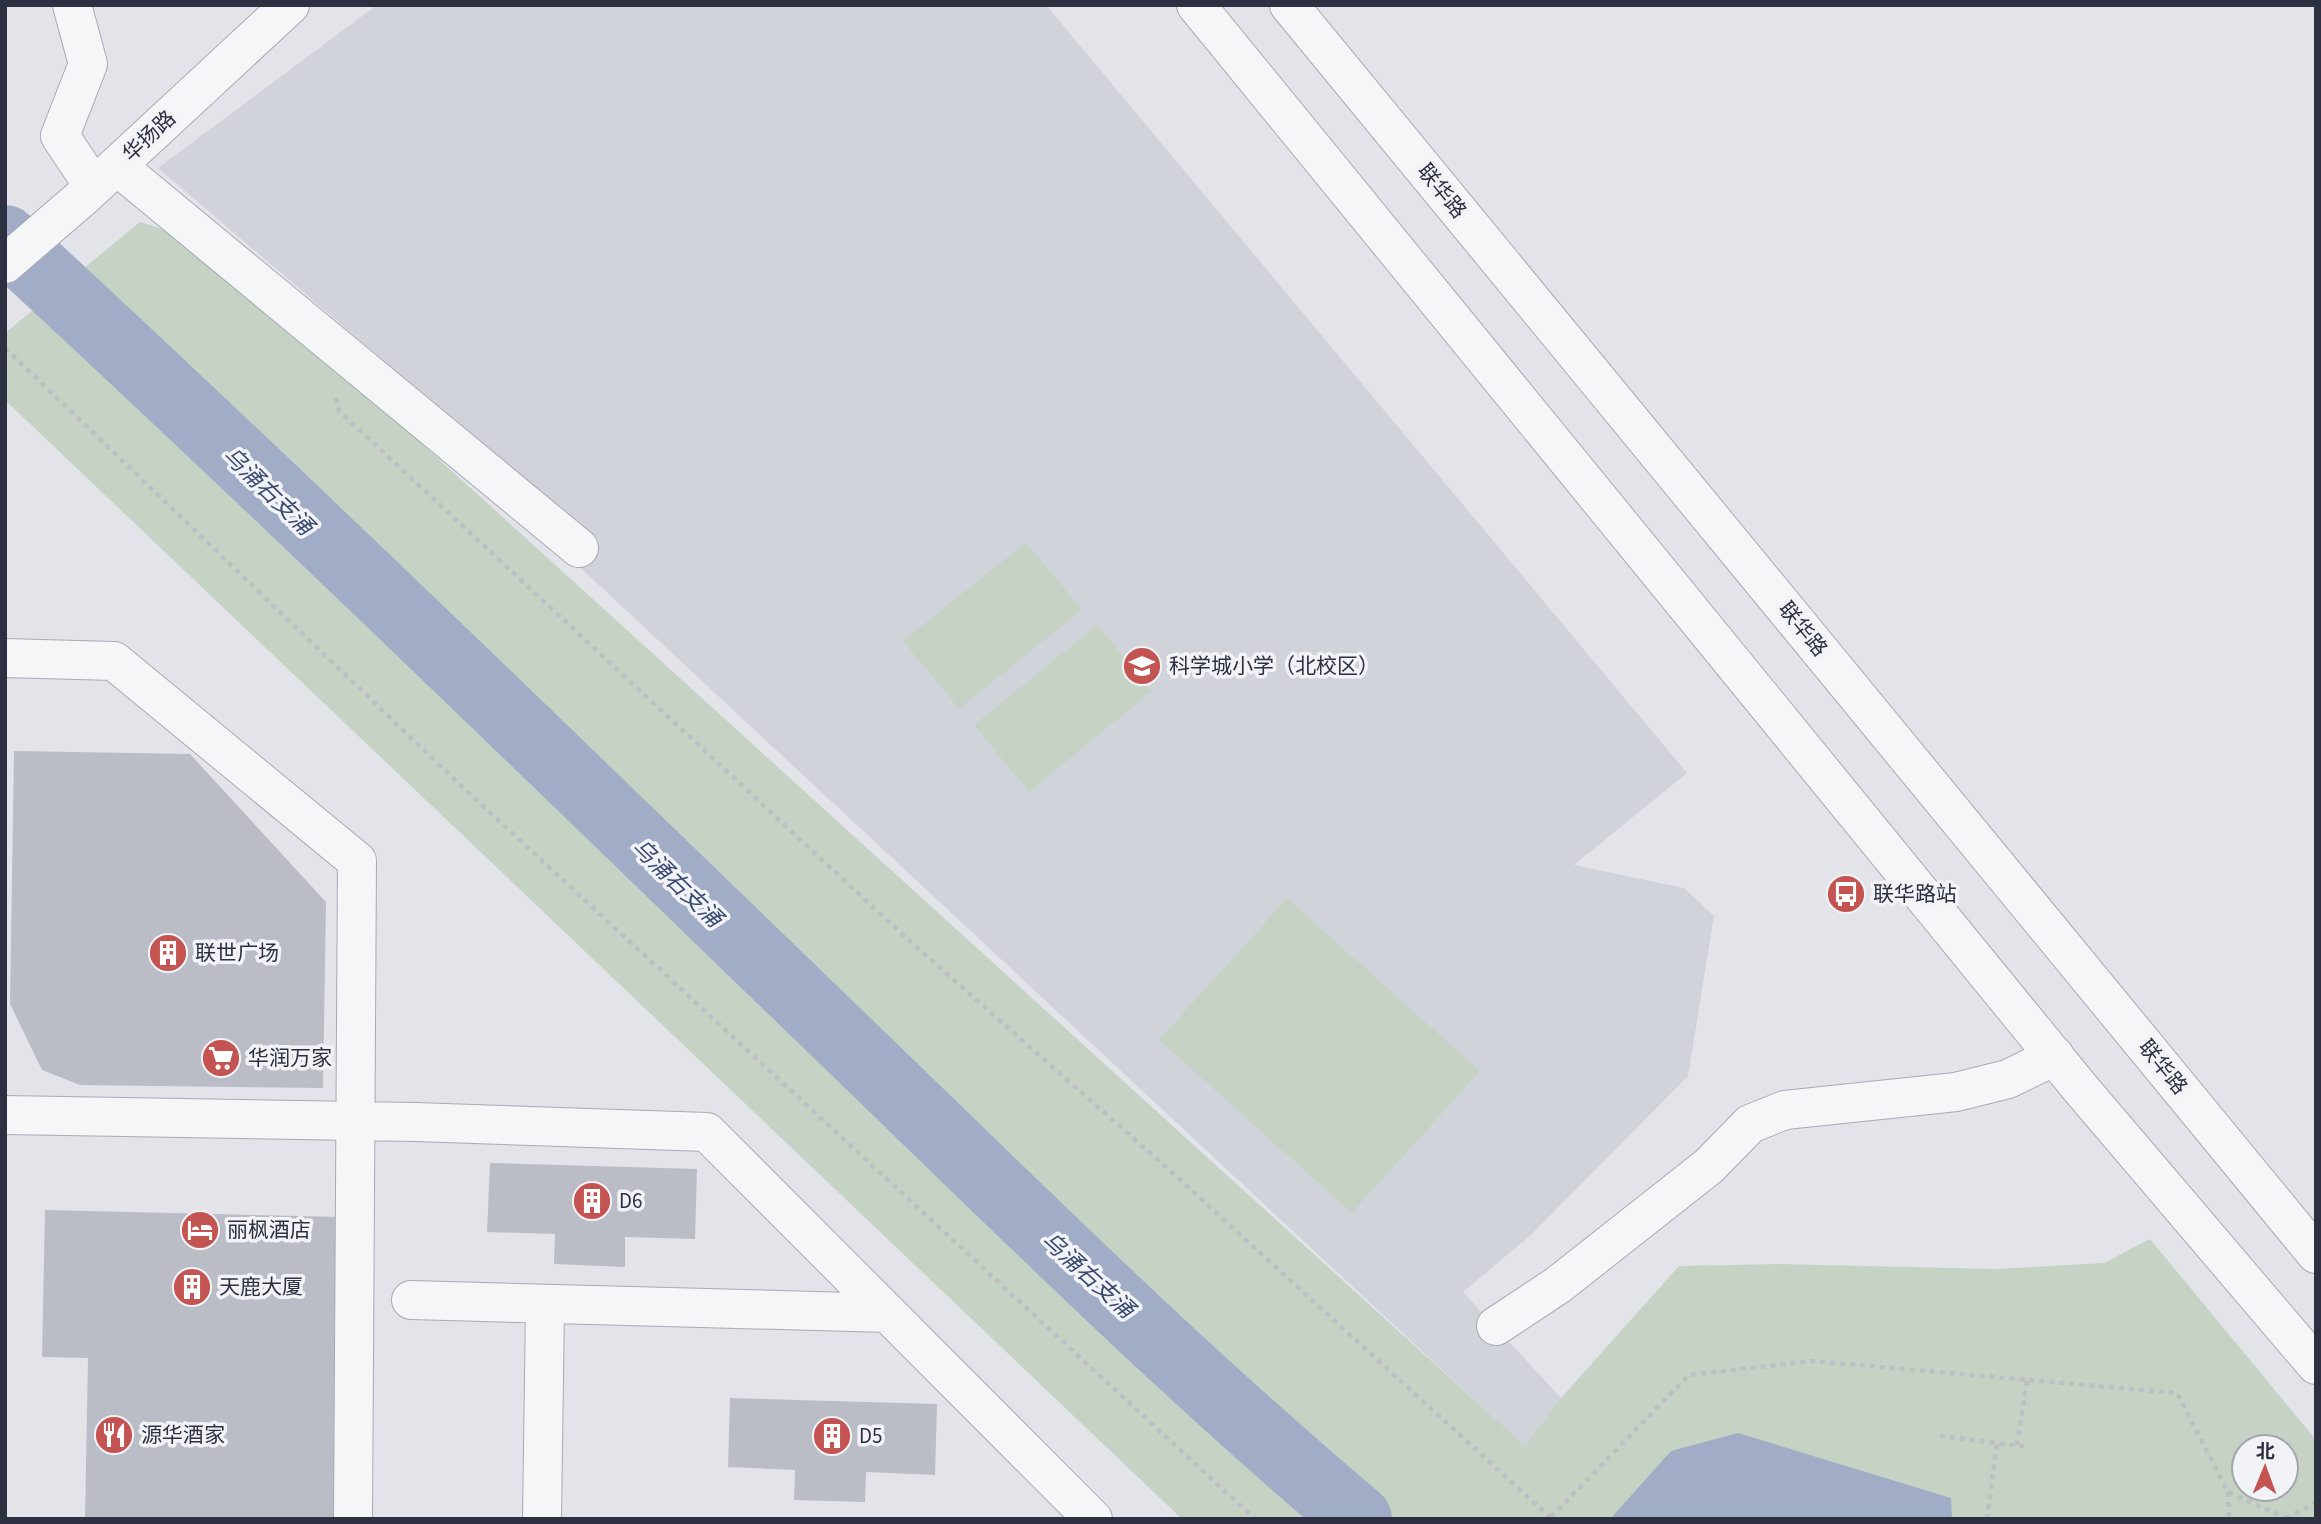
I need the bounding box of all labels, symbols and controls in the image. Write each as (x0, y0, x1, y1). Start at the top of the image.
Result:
street label: 华扬路 (116, 104, 182, 168)
street label: 联华路 (1411, 157, 1473, 225)
water label: 乌涌右支涌 (215, 439, 323, 545)
street label: 联华路 (1772, 595, 1834, 663)
school or university icon: 科学城小学（北校区） (1121, 645, 1163, 687)
place label: 科学城小学（北校区） (1169, 651, 1379, 681)
water label: 乌涌右支涌 (624, 831, 732, 937)
bus stop icon: 联华路站 (1825, 873, 1867, 915)
place label: 联华路站 (1873, 879, 1957, 909)
building icon: 联世广场 (147, 932, 189, 974)
place label: 联世广场 (195, 938, 279, 968)
street label: 联华路 (2132, 1033, 2194, 1101)
supermarket icon: 华润万家 (200, 1037, 242, 1079)
place label: 华润万家 (248, 1043, 332, 1073)
building icon: D6 (571, 1180, 613, 1222)
place label: D6 (619, 1186, 642, 1216)
hotel icon: 丽枫酒店 (179, 1209, 221, 1251)
place label: 丽枫酒店 (227, 1215, 311, 1245)
water label: 乌涌右支涌 (1034, 1224, 1144, 1328)
building icon: 天鹿大厦 (171, 1266, 213, 1308)
place label: 天鹿大厦 (219, 1272, 303, 1302)
restaurant icon: 源华酒家 (93, 1414, 135, 1456)
building icon: D5 (811, 1415, 853, 1457)
place label: 源华酒家 (141, 1420, 225, 1450)
place label: D5 (859, 1421, 882, 1451)
north arrow (2230, 1433, 2300, 1503)
text: 北 (2256, 1439, 2275, 1466)

